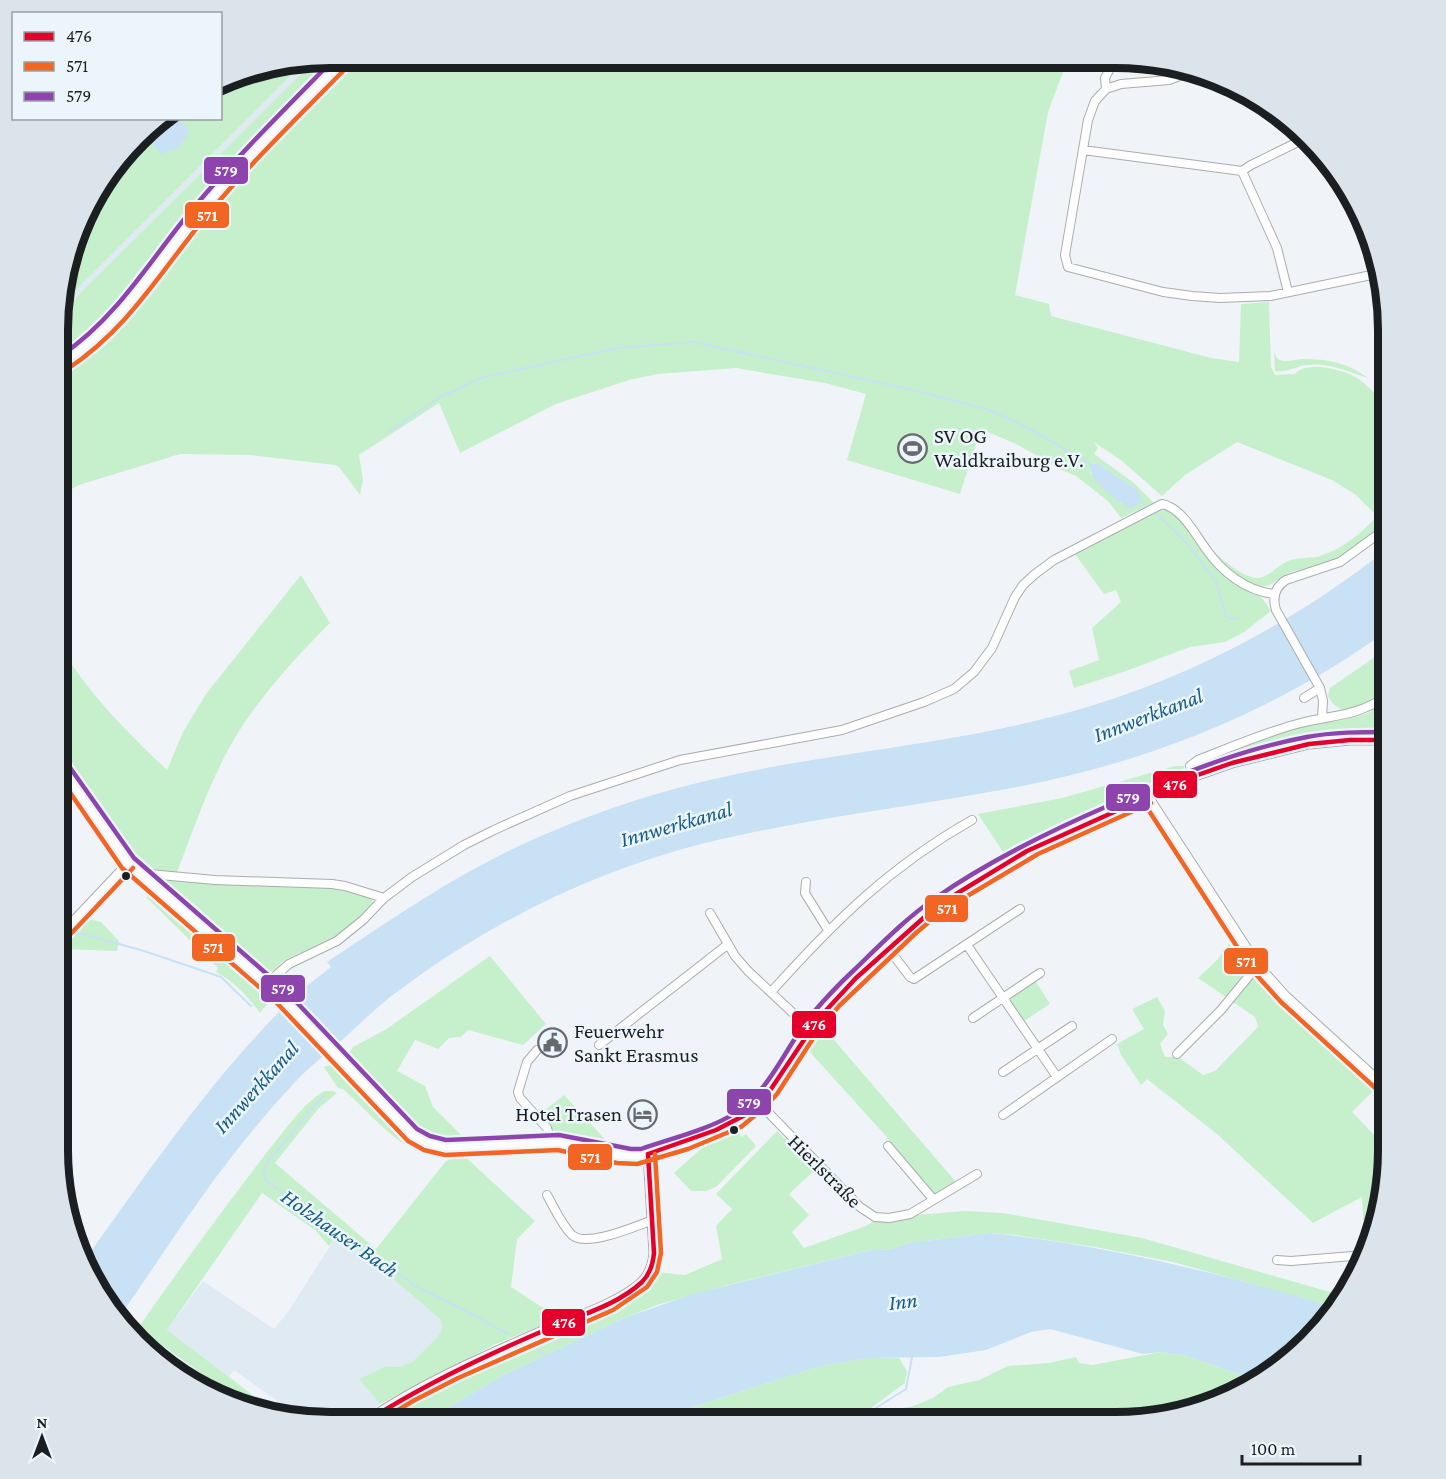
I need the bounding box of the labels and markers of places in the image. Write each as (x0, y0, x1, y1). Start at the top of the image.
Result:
place label: SV OG Waldkraiburg e.V. (934, 424, 1084, 472)
sports icon: SV OG Waldkraiburg e.V. (897, 432, 929, 464)
unlabelled marker (120, 870, 132, 882)
place label: Feuerwehr Sankt Erasmus (574, 1019, 698, 1067)
public building icon: Feuerwehr Sankt Erasmus (537, 1027, 569, 1059)
hotel icon: Hotel Trasen (627, 1098, 659, 1130)
place label: Hotel Trasen (515, 1102, 622, 1126)
unlabelled marker (728, 1124, 740, 1136)

